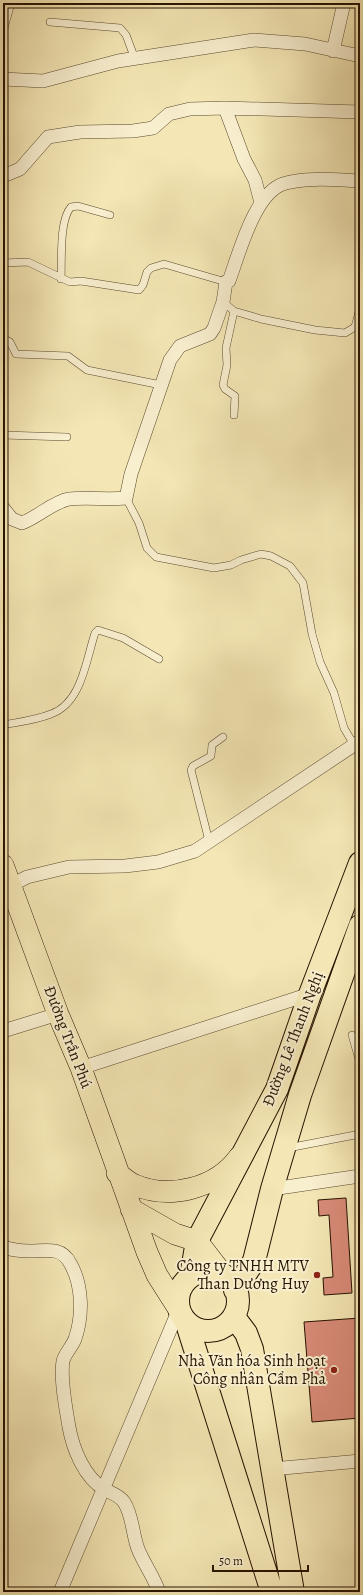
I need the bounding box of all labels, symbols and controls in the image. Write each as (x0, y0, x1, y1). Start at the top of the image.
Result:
street label: Đường Lê Thanh Nghị (257, 968, 329, 1110)
street label: Đường Trần Phú (38, 983, 98, 1092)
place label: Công ty TNHH MTV Than Dương Huy (176, 1255, 310, 1295)
marker: Công ty TNHH MTV Than Dương Huy (312, 1270, 322, 1280)
place label: Nhà Văn hóa Sinh hoạt Công nhân Cẩm Phả (178, 1350, 327, 1390)
marker: Nhà Văn hóa Sinh hoạt Công nhân Cẩm Phả (329, 1365, 339, 1375)
scale bar (213, 1547, 308, 1573)
text: 50 m (219, 1553, 243, 1569)

